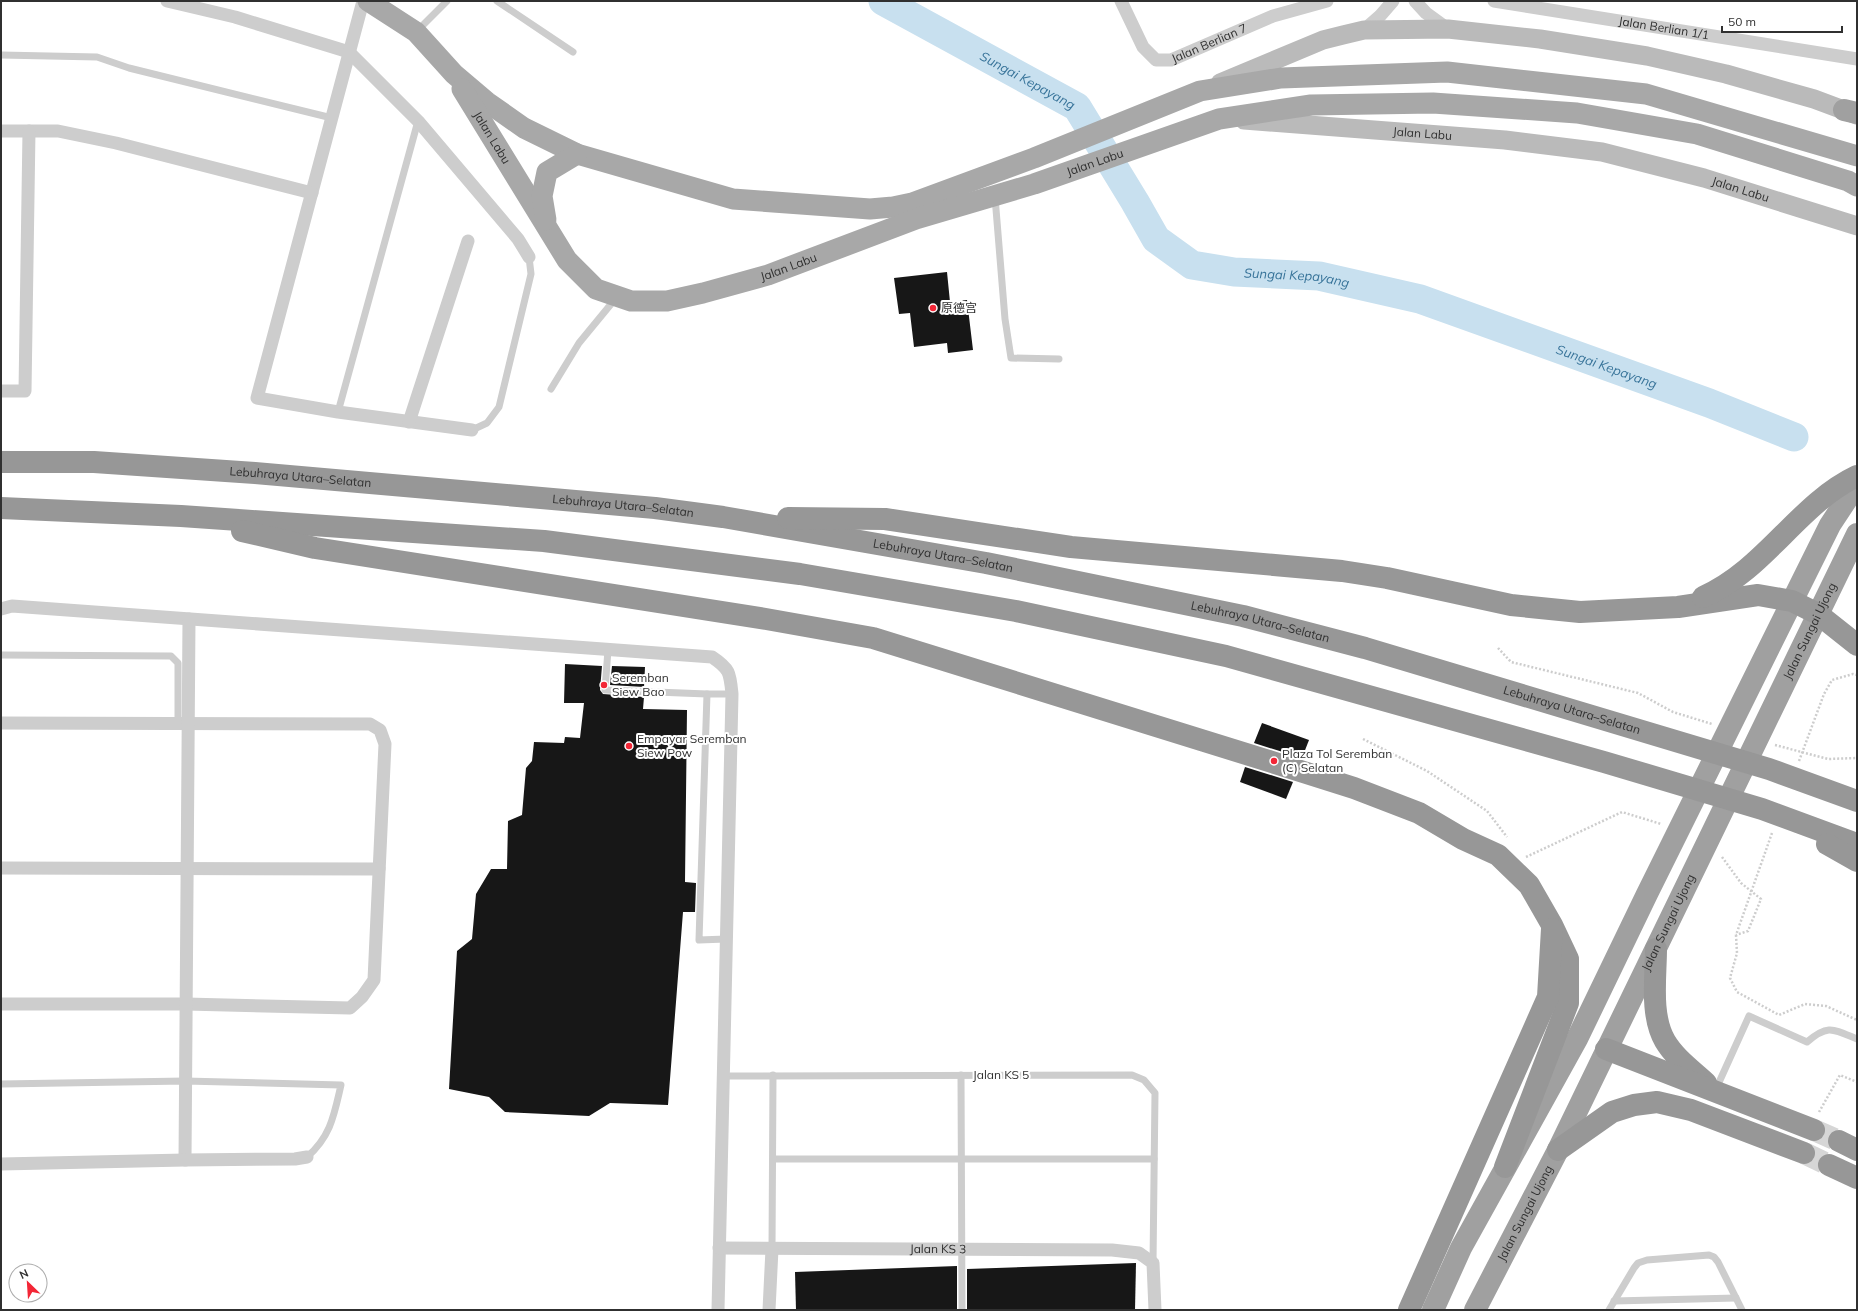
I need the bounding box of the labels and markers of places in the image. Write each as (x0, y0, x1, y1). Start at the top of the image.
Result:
place label: 原德宫 (941, 300, 977, 315)
marker: 原德宫 (928, 303, 938, 313)
place label: Seremban Siew Bao (612, 670, 669, 699)
marker: Seremban Siew Bao (599, 680, 609, 690)
place label: Empayar Seremban Siew Pow (637, 731, 747, 760)
marker: Empayar Seremban Siew Pow (624, 741, 634, 751)
place label: Plaza Tol Seremban (C) Selatan (1282, 746, 1392, 775)
marker: Plaza Tol Seremban (C) Selatan (1269, 756, 1279, 766)

